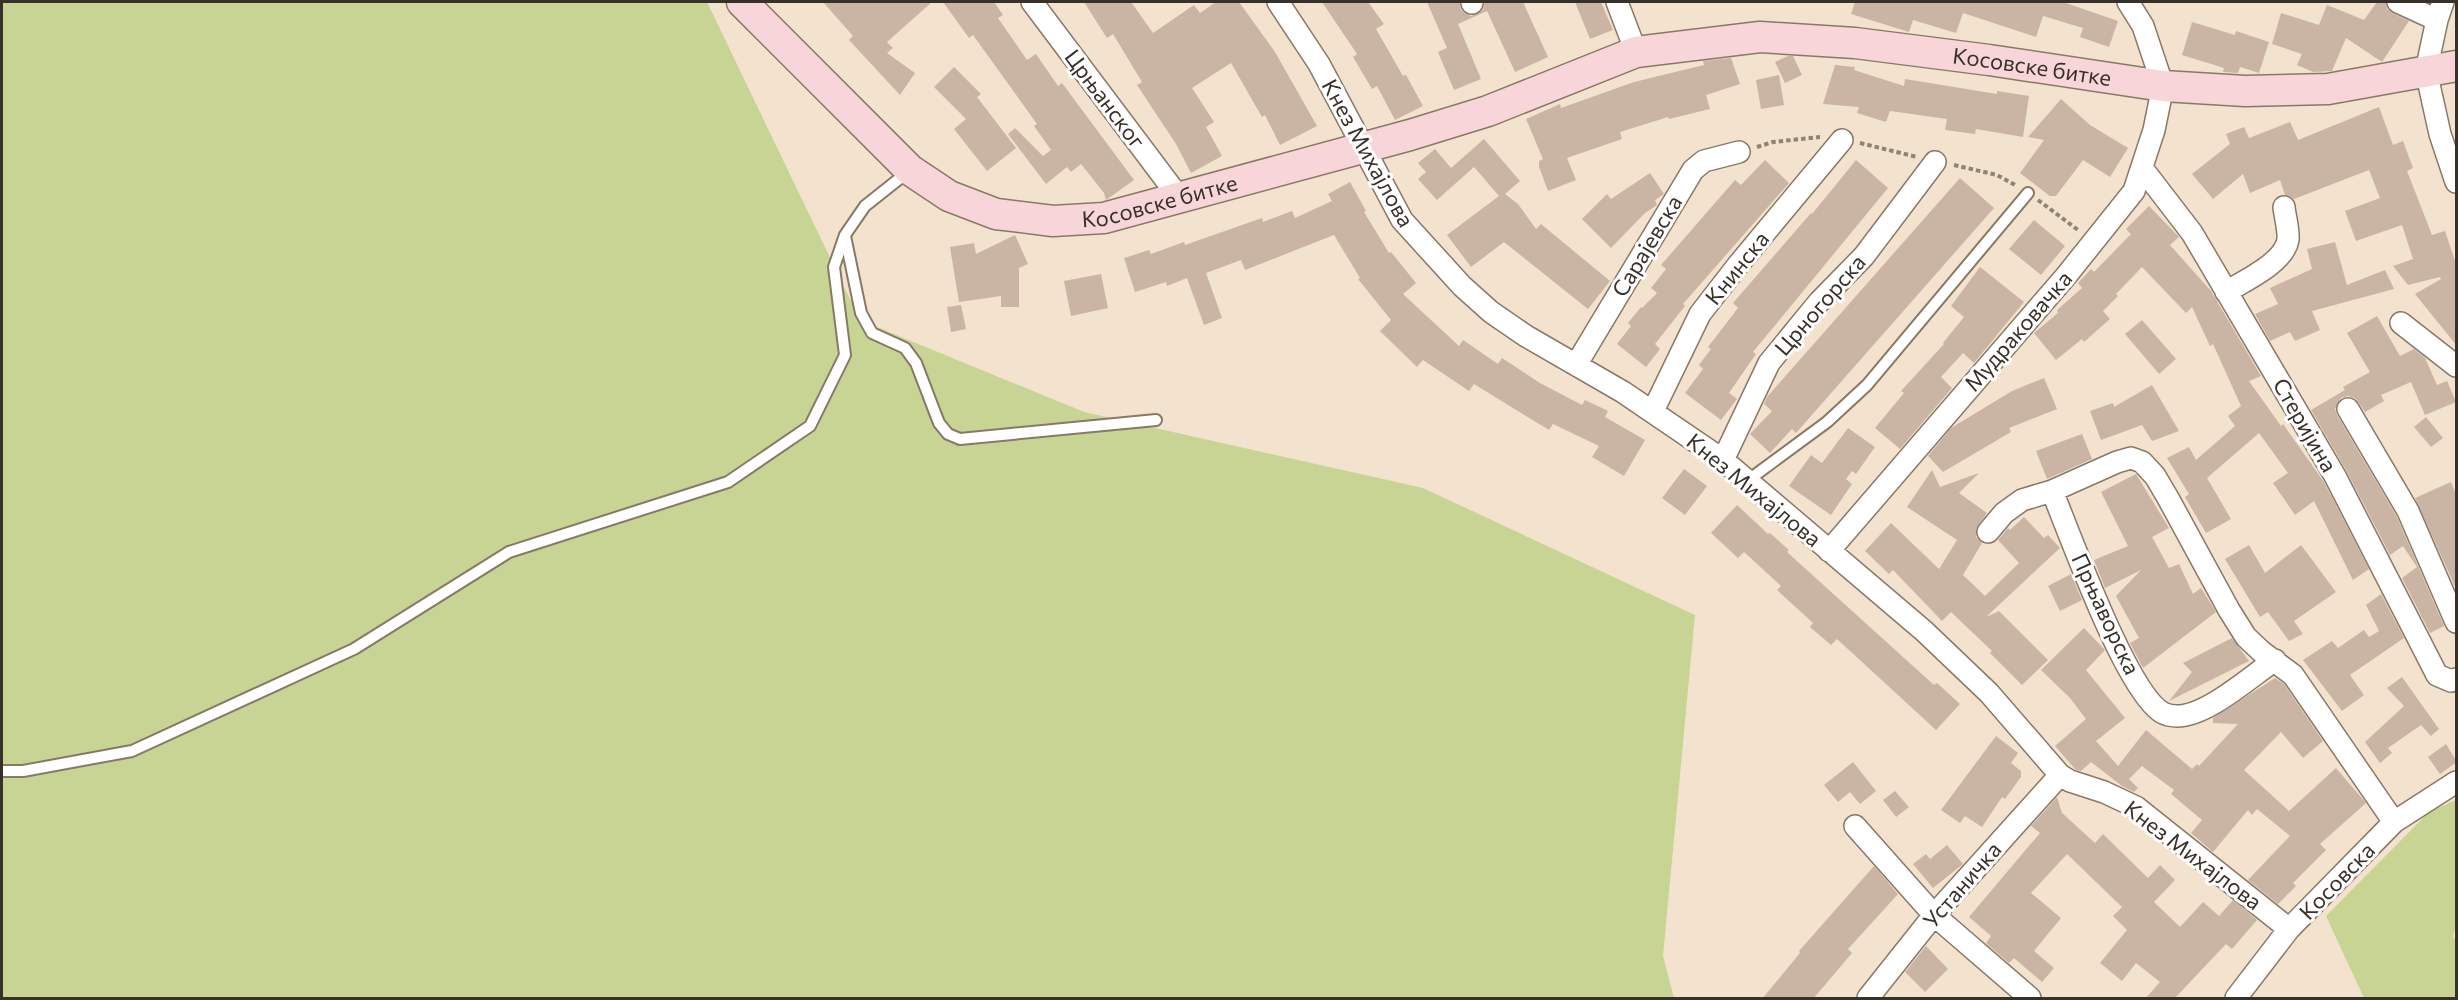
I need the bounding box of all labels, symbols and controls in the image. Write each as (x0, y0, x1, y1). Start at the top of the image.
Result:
street label: Косовске битке (1951, 42, 2113, 91)
street label: Црњанског (1059, 44, 1152, 154)
street label: Кнез Михајлова (1317, 74, 1420, 231)
street label: Косовске битке (1081, 168, 1240, 232)
street label: Сарајевска (1606, 190, 1687, 301)
street label: Книнска (1699, 226, 1774, 310)
street label: Црногорска (1768, 249, 1871, 361)
street label: Мудраковачка (1958, 265, 2077, 396)
street label: Стеријина (2268, 373, 2343, 477)
street label: Кнез Михајлова (1682, 427, 1827, 552)
street label: Прњаворска (2067, 549, 2146, 679)
street label: Кнез Михајлова (2119, 794, 2267, 915)
street label: Устаничка (1917, 836, 2006, 933)
street label: Косовска (2293, 836, 2380, 925)

